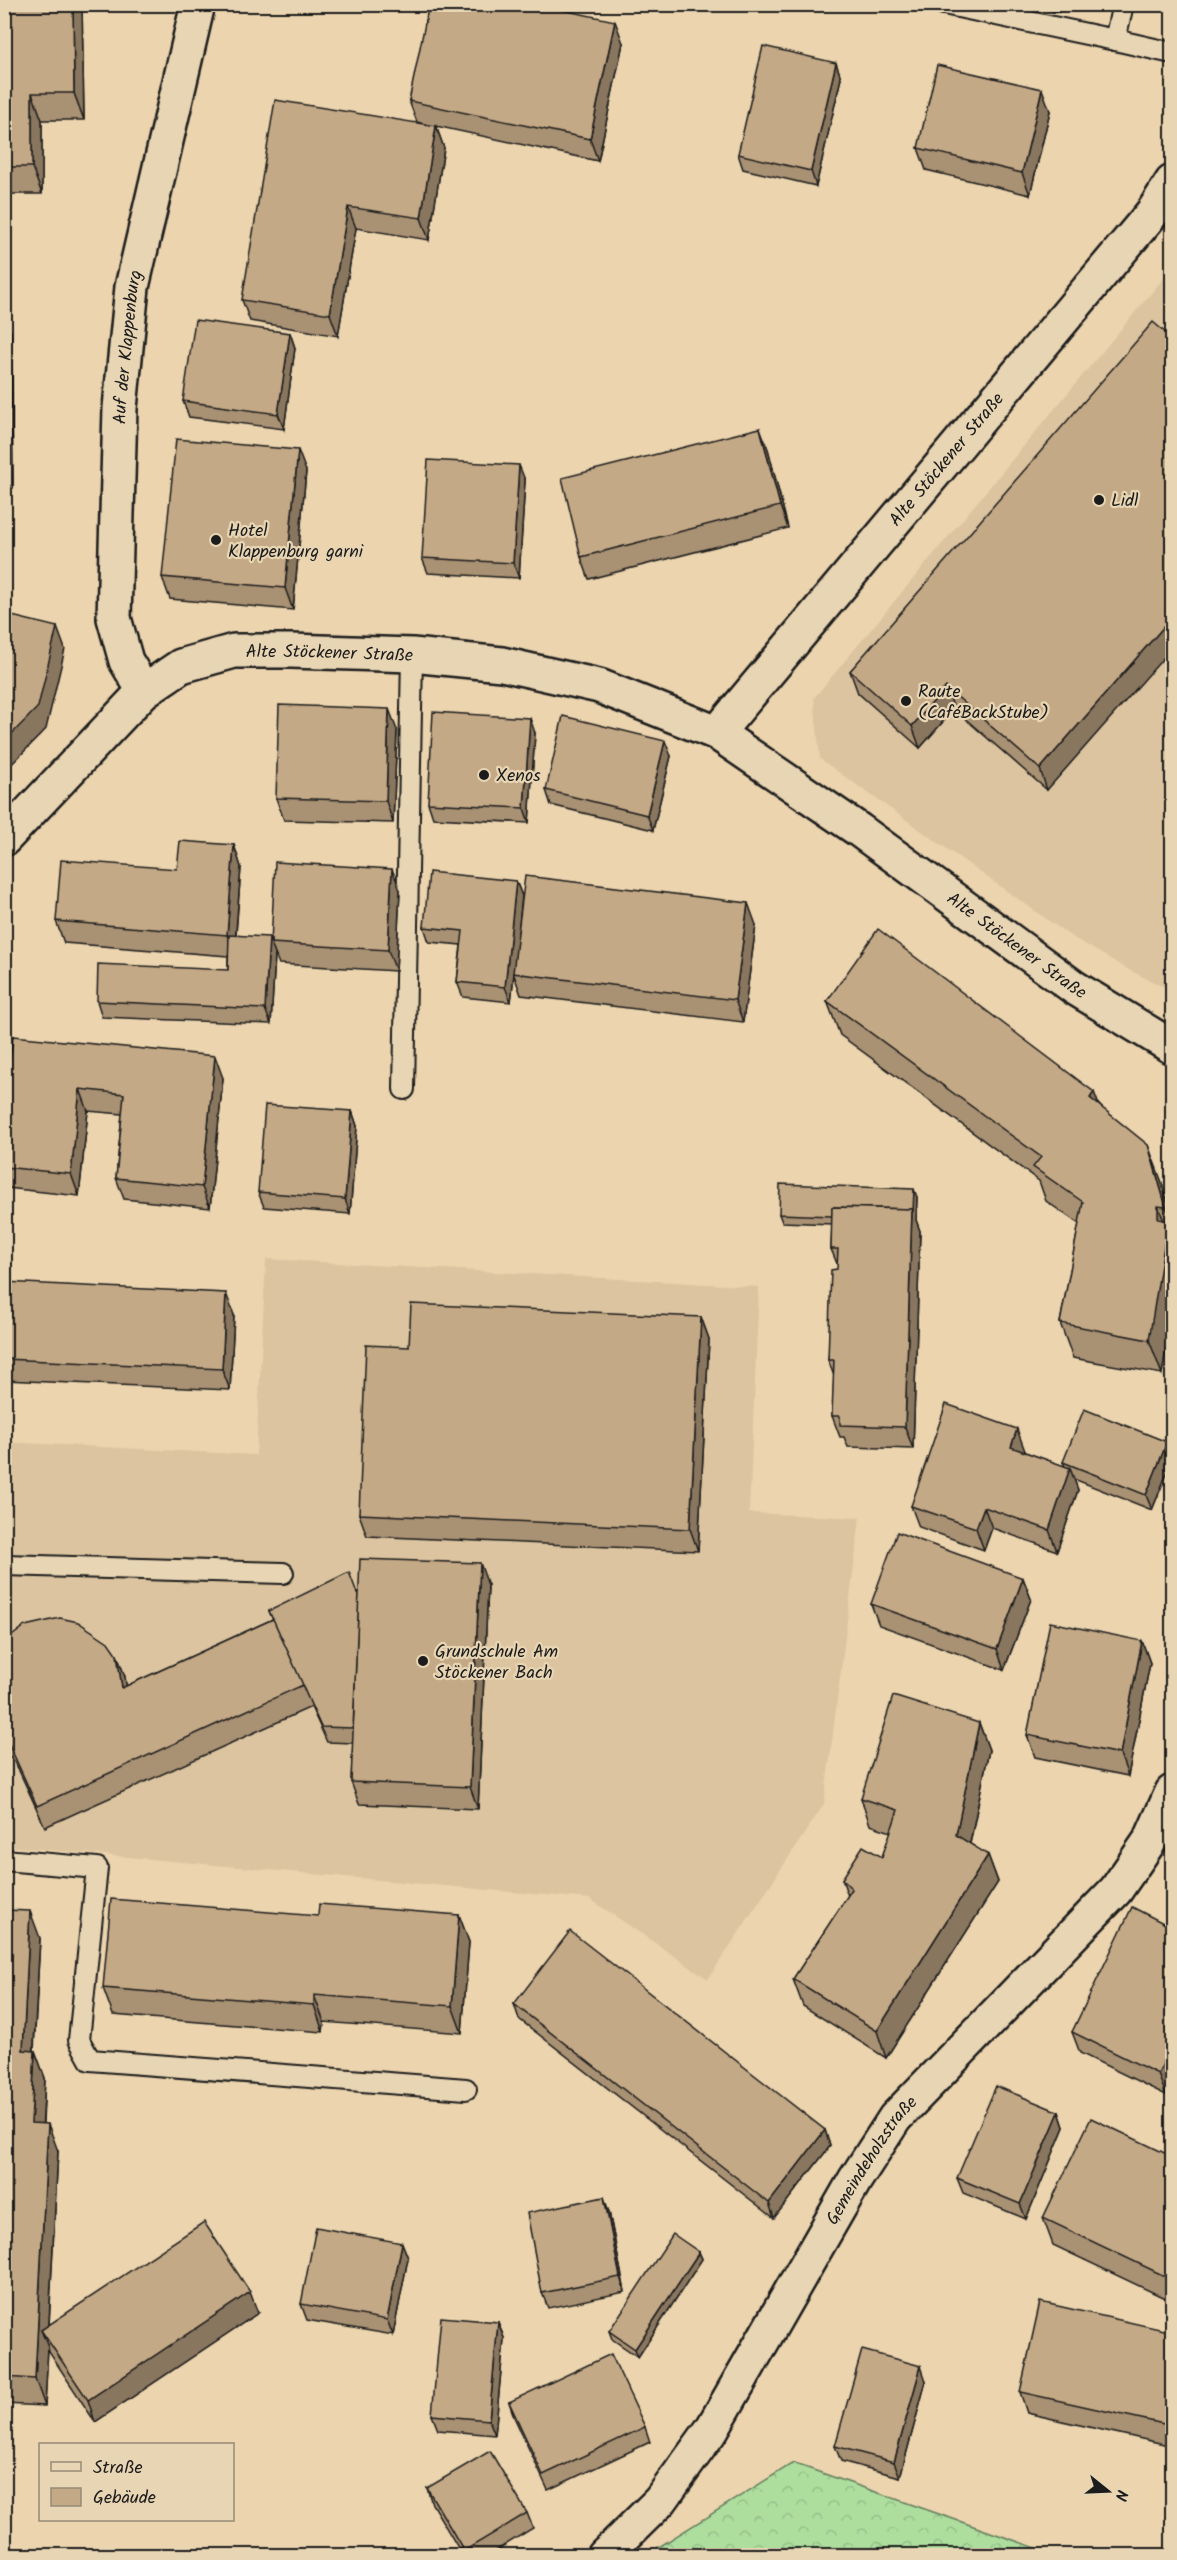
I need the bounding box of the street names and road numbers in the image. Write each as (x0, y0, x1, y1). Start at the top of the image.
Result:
street label: Auf der Klappenburg (107, 267, 151, 425)
street label: Alte Stöckener Straße (882, 387, 1012, 534)
street label: Alte Stöckener Straße (246, 638, 414, 671)
street label: Alte Stöckener Straße (940, 886, 1092, 1008)
street label: Gemeindeholzstraße (819, 2090, 925, 2231)

